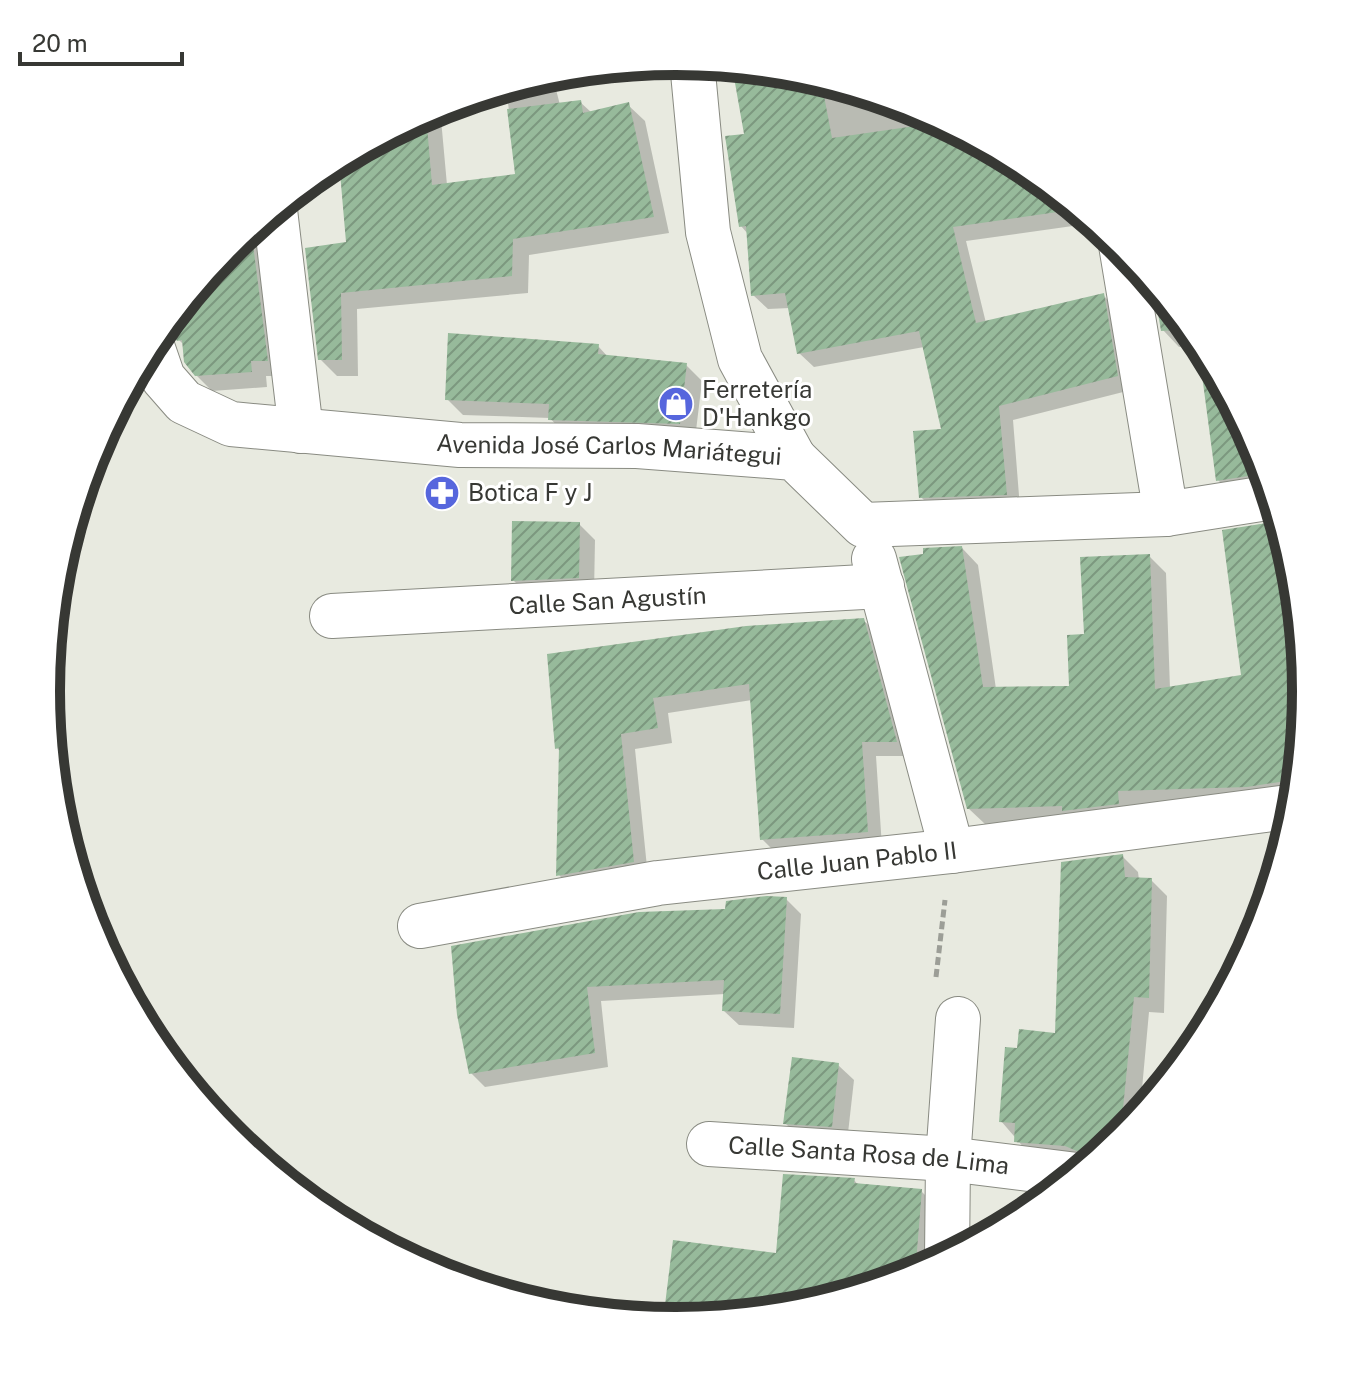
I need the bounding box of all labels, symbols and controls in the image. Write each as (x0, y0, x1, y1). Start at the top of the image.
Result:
scale bar (20, 16, 182, 66)
text: 20 m (32, 29, 88, 57)
place label: Ferretería D'Hankgo (702, 375, 812, 431)
shop icon: Ferretería D'Hankgo (657, 385, 695, 423)
street label: Avenida José Carlos Mariátegui (435, 428, 783, 470)
pharmacy icon: Botica F y J (423, 474, 461, 512)
place label: Botica F y J (468, 478, 592, 506)
street label: Calle San Agustín (508, 581, 707, 619)
street label: Calle Juan Pablo II (755, 835, 959, 885)
street label: Calle Santa Rosa de Lima (727, 1130, 1011, 1179)

